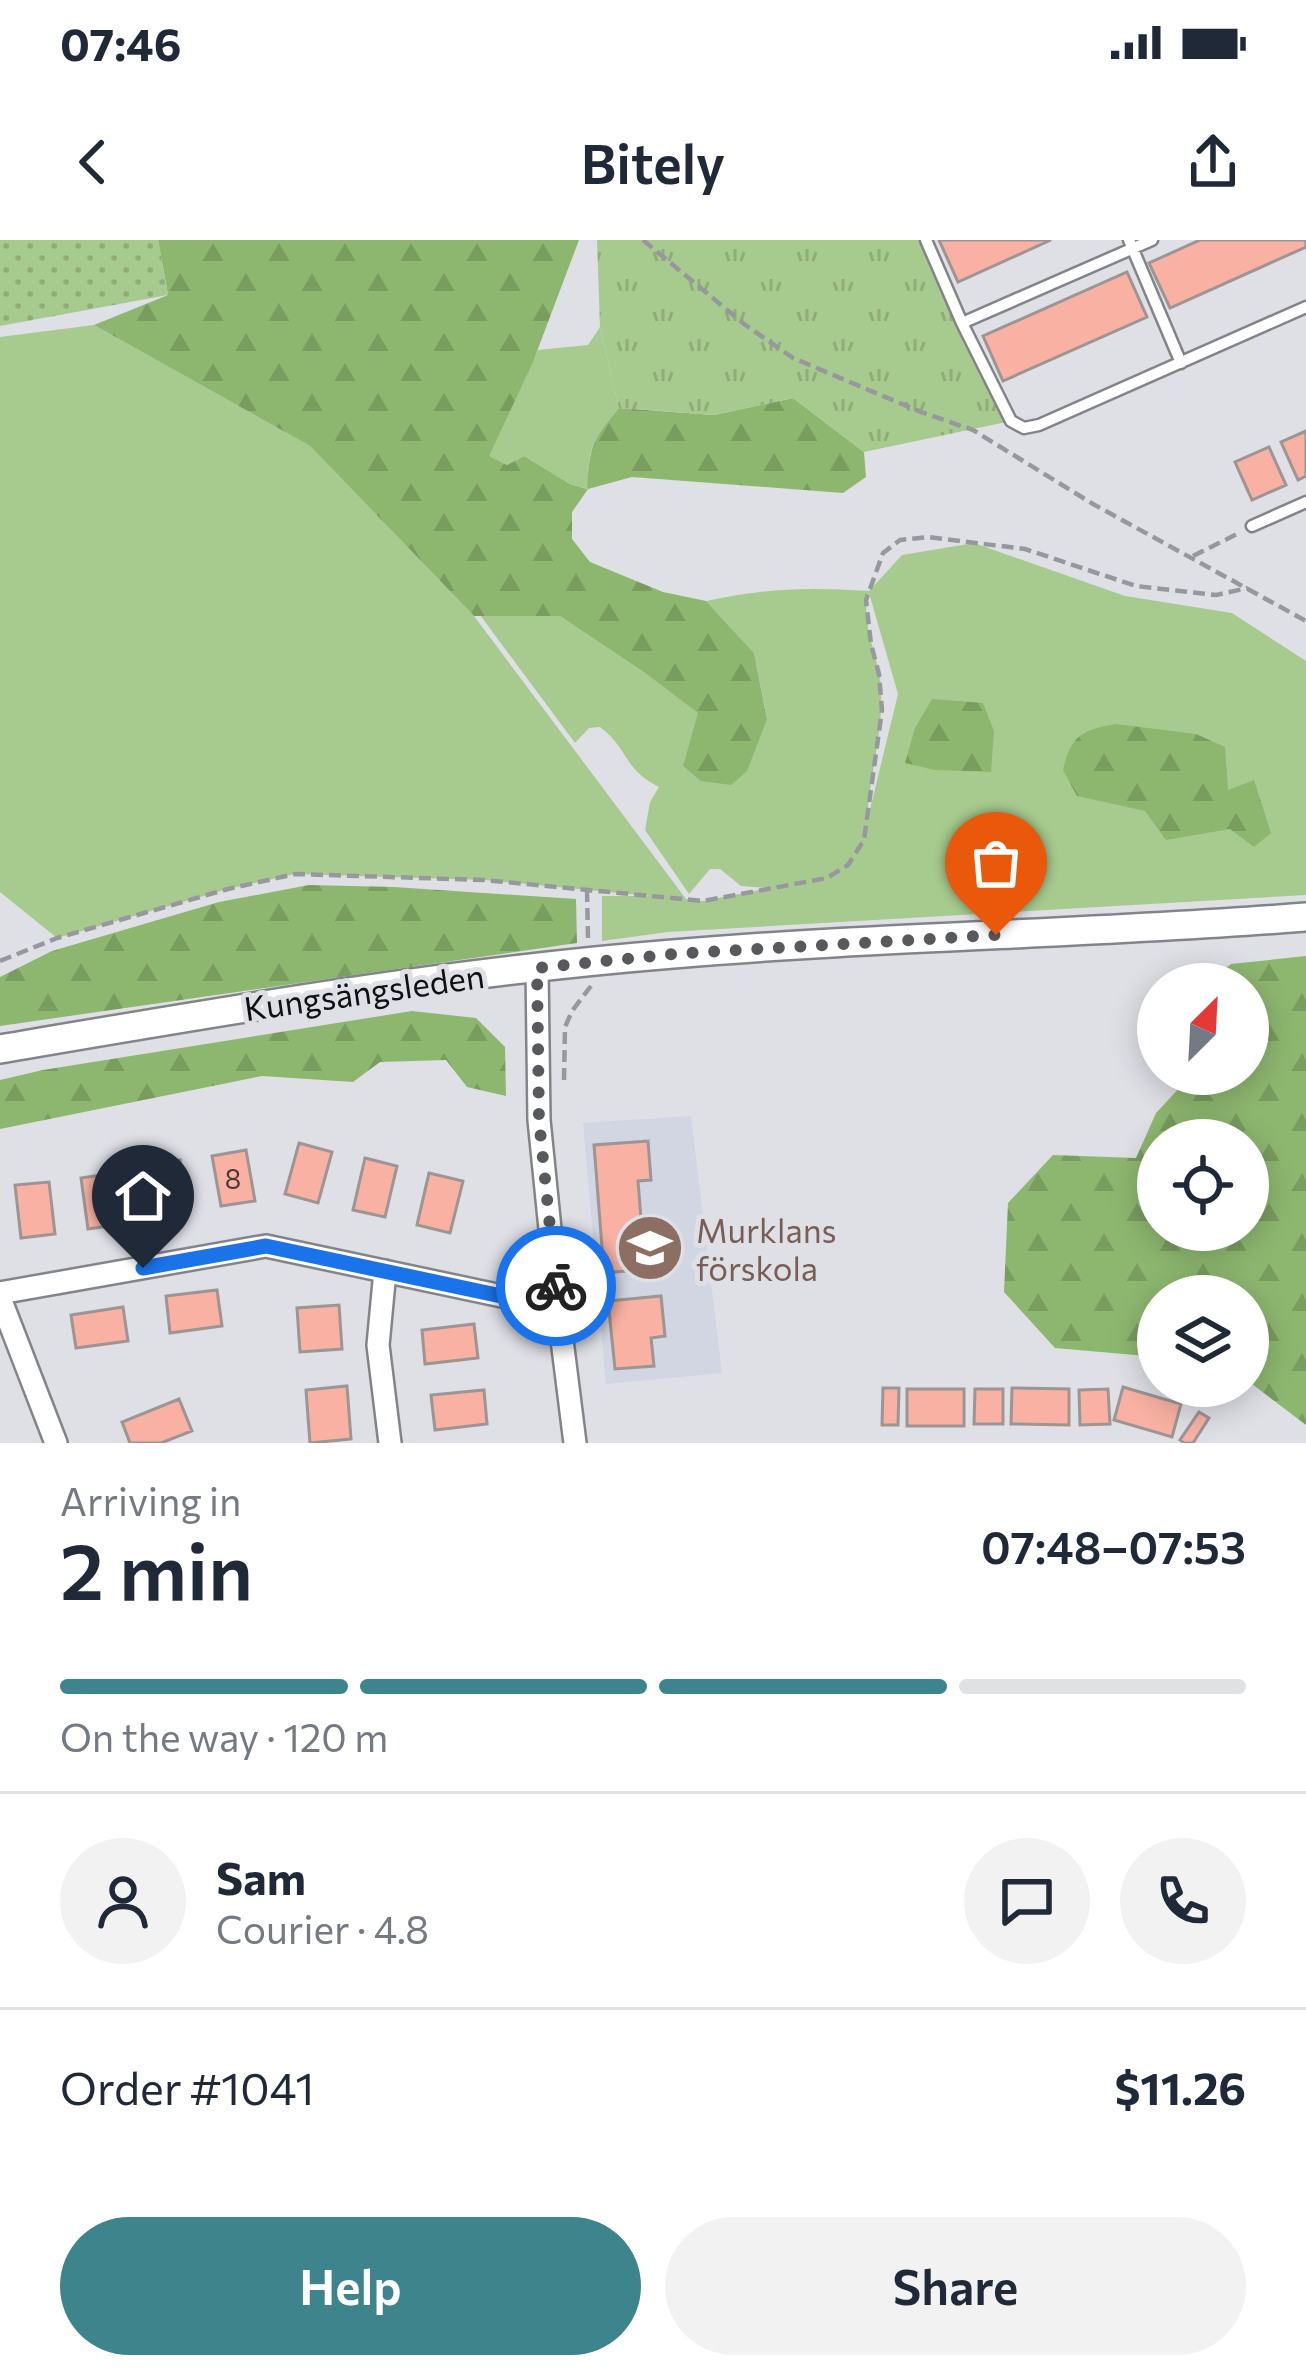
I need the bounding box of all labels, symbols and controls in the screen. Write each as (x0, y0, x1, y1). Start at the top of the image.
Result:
text: 07:46 (60, 15, 182, 70)
icon: back (60, 129, 126, 195)
text: Bitely (581, 129, 725, 195)
icon: share (1180, 129, 1246, 195)
pin (945, 812, 1047, 935)
icon: bag (963, 830, 1029, 896)
street label: Kungsängsleden (241, 954, 487, 1028)
north arrow (1137, 963, 1269, 1095)
map controls (1137, 963, 1269, 1407)
button: locate (1137, 1119, 1269, 1251)
pin (92, 1145, 194, 1268)
house number: 8 (225, 1162, 241, 1195)
icon: home (110, 1163, 176, 1229)
place label: Murklans förskola (696, 1209, 837, 1288)
school or university icon: Murklans förskola (615, 1213, 685, 1283)
courier (496, 1226, 616, 1346)
icon: bike (523, 1253, 589, 1319)
button: layers (1137, 1275, 1269, 1407)
text: Arriving in (60, 1476, 241, 1524)
text: 07:48–07:53 (981, 1518, 1246, 1573)
text: 2 min (60, 1521, 253, 1616)
text: On the way · 120 m (60, 1712, 388, 1760)
button: person (60, 1838, 186, 1964)
button: chat (964, 1838, 1090, 1964)
button: phone (1120, 1838, 1246, 1964)
text: Sam (216, 1849, 306, 1904)
text: Courier · 4.8 (216, 1904, 429, 1952)
text: Order #1041 (60, 2059, 315, 2114)
text: $11.26 (1114, 2059, 1246, 2114)
button: Help (60, 2217, 641, 2355)
button: Share (665, 2217, 1246, 2355)

